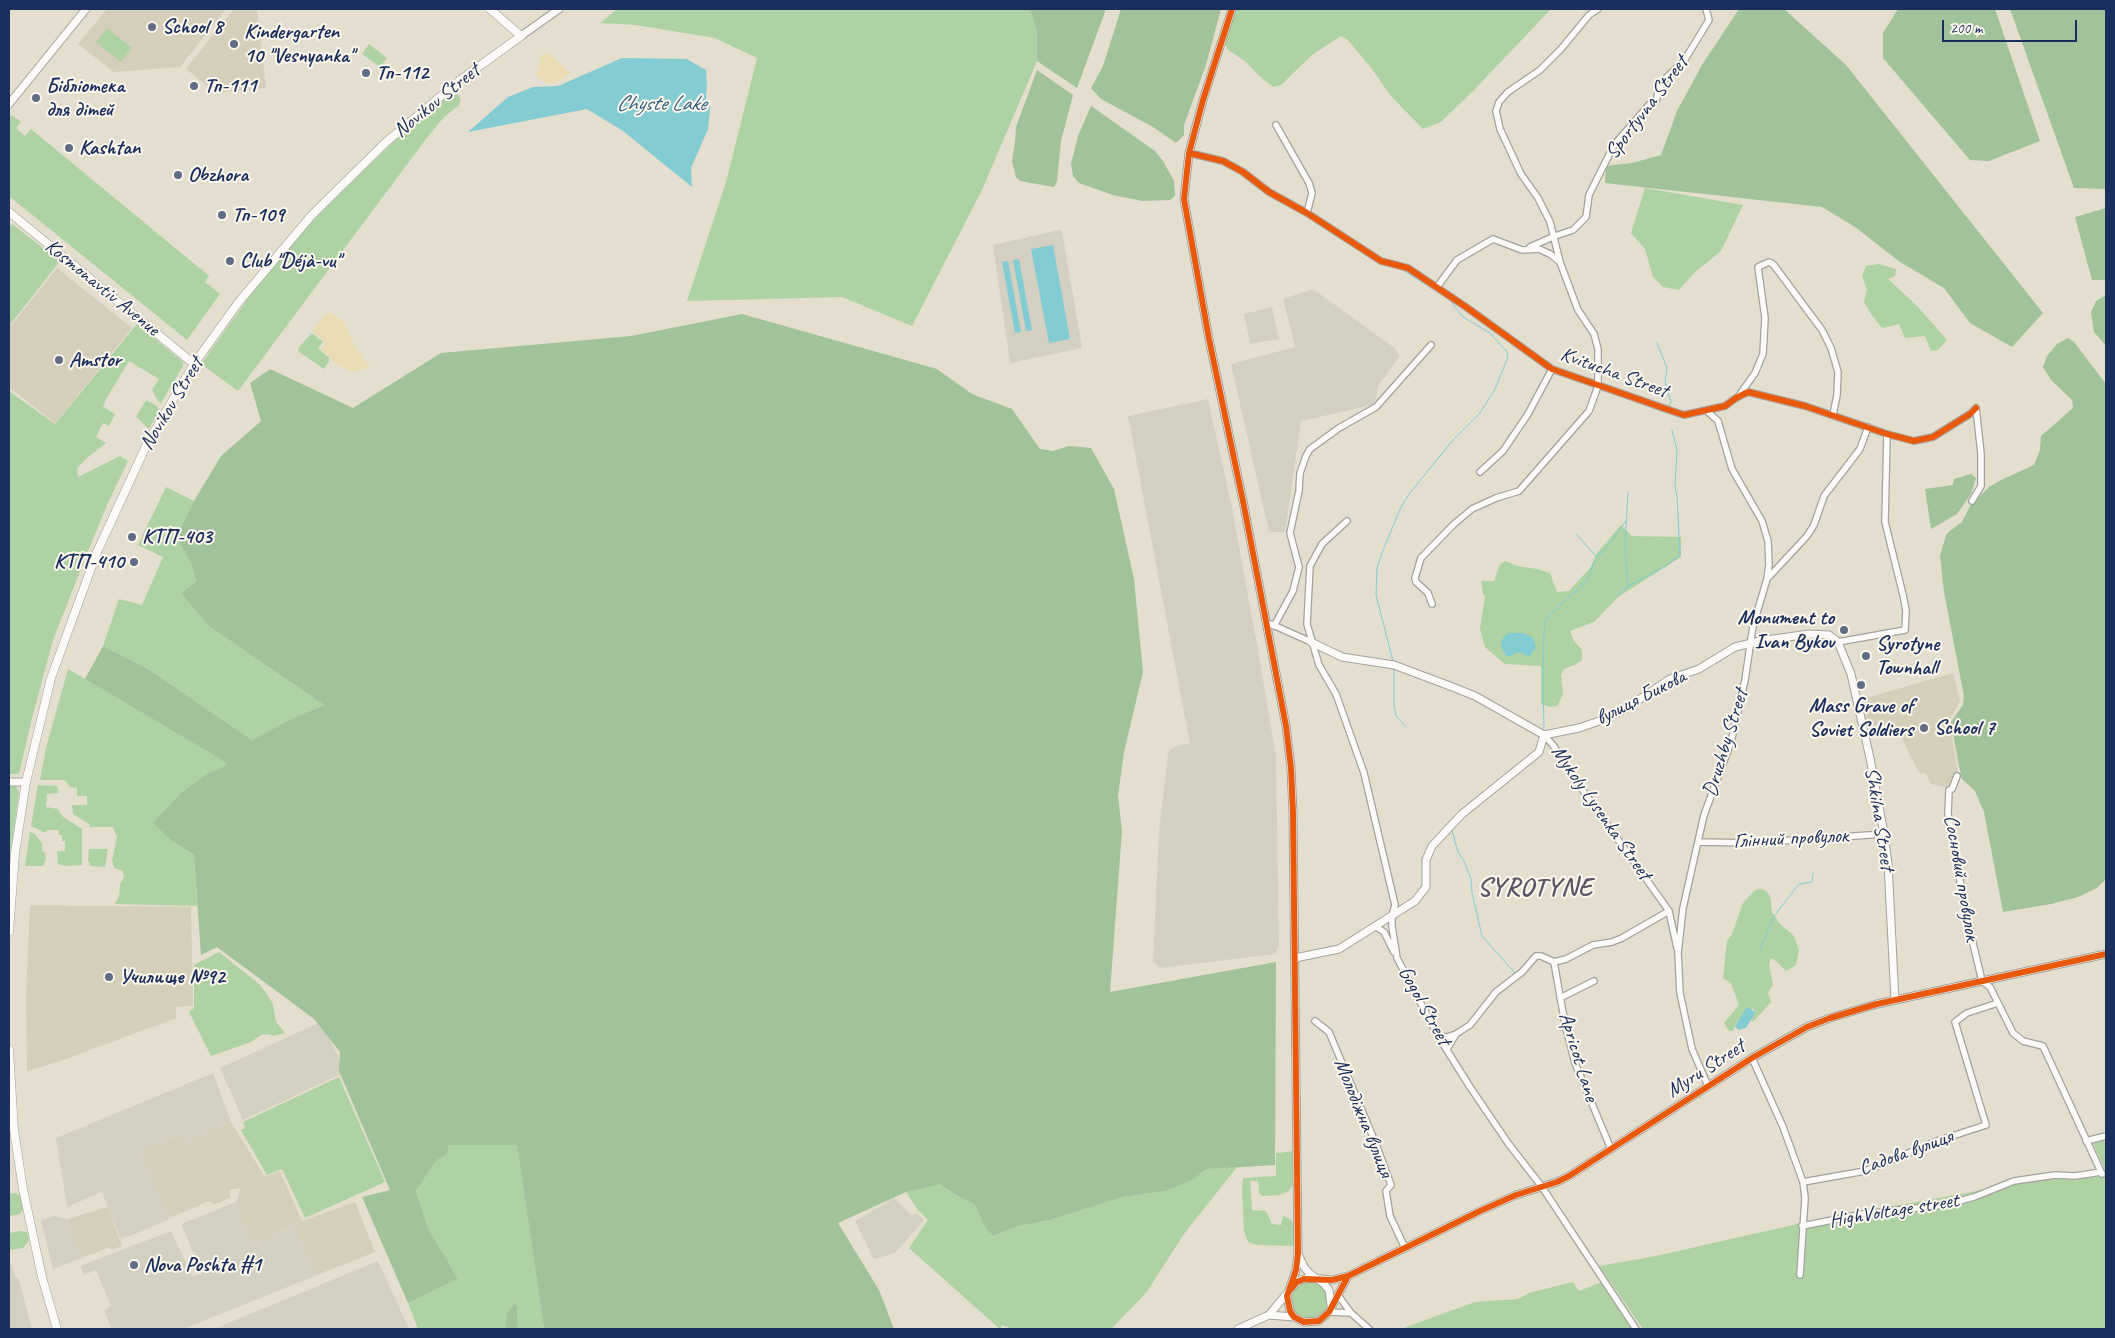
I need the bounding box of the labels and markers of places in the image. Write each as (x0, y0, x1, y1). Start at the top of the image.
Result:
place label: School 8 (162, 14, 223, 40)
place label: Kindergarten 10 "Vesnyanka" (244, 19, 354, 69)
marker: School 8 (146, 21, 158, 33)
marker: Kindergarten 10 "Vesnyanka" (228, 38, 240, 50)
place label: Тп-112 (376, 60, 428, 86)
marker: Тп-112 (360, 67, 372, 79)
place label: Бібліотека для дітей (46, 73, 124, 123)
place label: Тп-111 (204, 73, 256, 99)
marker: Тп-111 (188, 80, 200, 92)
marker: Бібліотека для дітей (30, 92, 42, 104)
place label: Kashtan (79, 135, 140, 161)
marker: Kashtan (63, 142, 75, 154)
place label: Obzhora (188, 162, 248, 188)
marker: Obzhora (172, 169, 184, 181)
place label: Тп-109 (232, 202, 284, 228)
marker: Тп-109 (216, 209, 228, 221)
place label: Club "Déjà-vu" (240, 248, 340, 274)
marker: Club "Déjà-vu" (224, 255, 236, 267)
place label: Amstor (69, 347, 121, 373)
marker: Amstor (53, 354, 65, 366)
place label: КТП-403 (142, 524, 212, 550)
marker: КТП-403 (126, 531, 138, 543)
place label: КТП-410 (54, 549, 124, 575)
marker: КТП-410 (128, 556, 140, 568)
place label: Monument to Ivan Bykov (1738, 605, 1834, 655)
marker: Monument to Ivan Bykov (1838, 624, 1850, 636)
place label: Syrotyne Townhall (1876, 631, 1939, 681)
marker: Syrotyne Townhall (1860, 650, 1872, 662)
marker: Mass Grave of Soviet Soldiers (1855, 679, 1867, 691)
place label: Mass Grave of Soviet Soldiers (1809, 693, 1913, 743)
place label: School 7 (1934, 715, 1995, 741)
marker: School 7 (1918, 722, 1930, 734)
place label: Училище №92 (119, 964, 225, 990)
marker: Училище №92 (103, 971, 115, 983)
place label: Nova Poshta #1 (144, 1252, 261, 1278)
marker: Nova Poshta #1 (128, 1259, 140, 1271)

